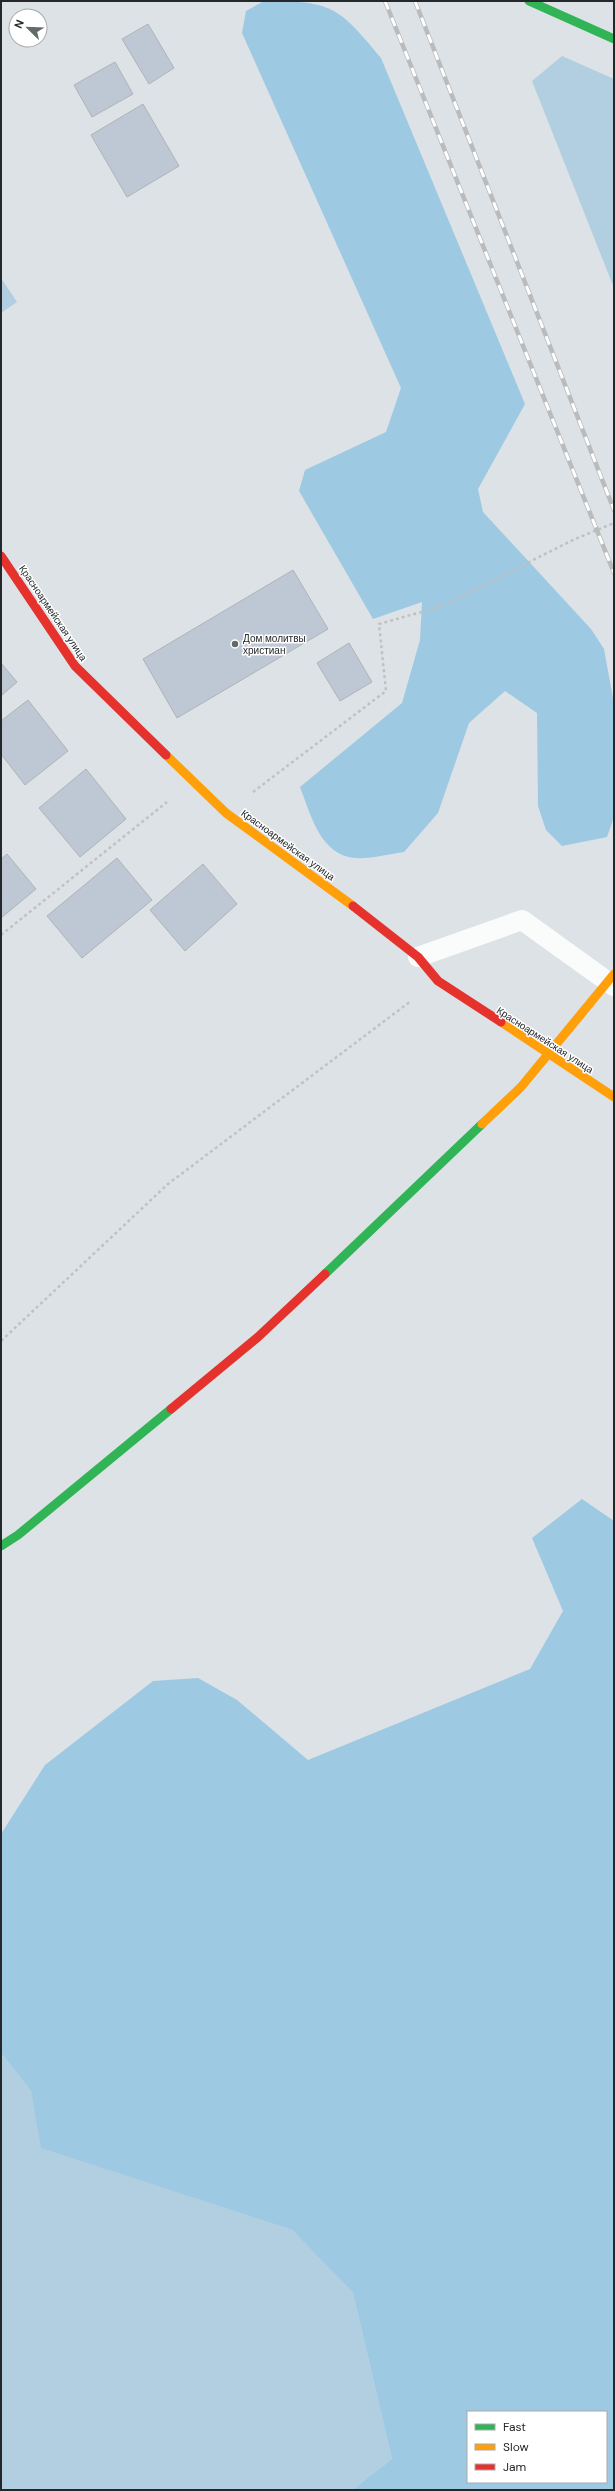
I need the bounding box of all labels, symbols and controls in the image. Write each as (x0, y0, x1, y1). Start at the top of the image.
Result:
north arrow (8, 8, 48, 48)
text: N (11, 18, 27, 31)
street label: Красноармейская улица (16, 563, 90, 664)
place label: Дом молитвы христиан (243, 632, 306, 657)
marker: Дом молитвы христиан (230, 639, 240, 649)
street label: Красноармейская улица (239, 807, 338, 884)
street label: Красноармейская улица (494, 1004, 596, 1076)
legend (467, 2411, 607, 2483)
text: Fast (503, 2419, 526, 2435)
text: Slow (503, 2439, 529, 2455)
text: Jam (503, 2459, 526, 2475)

